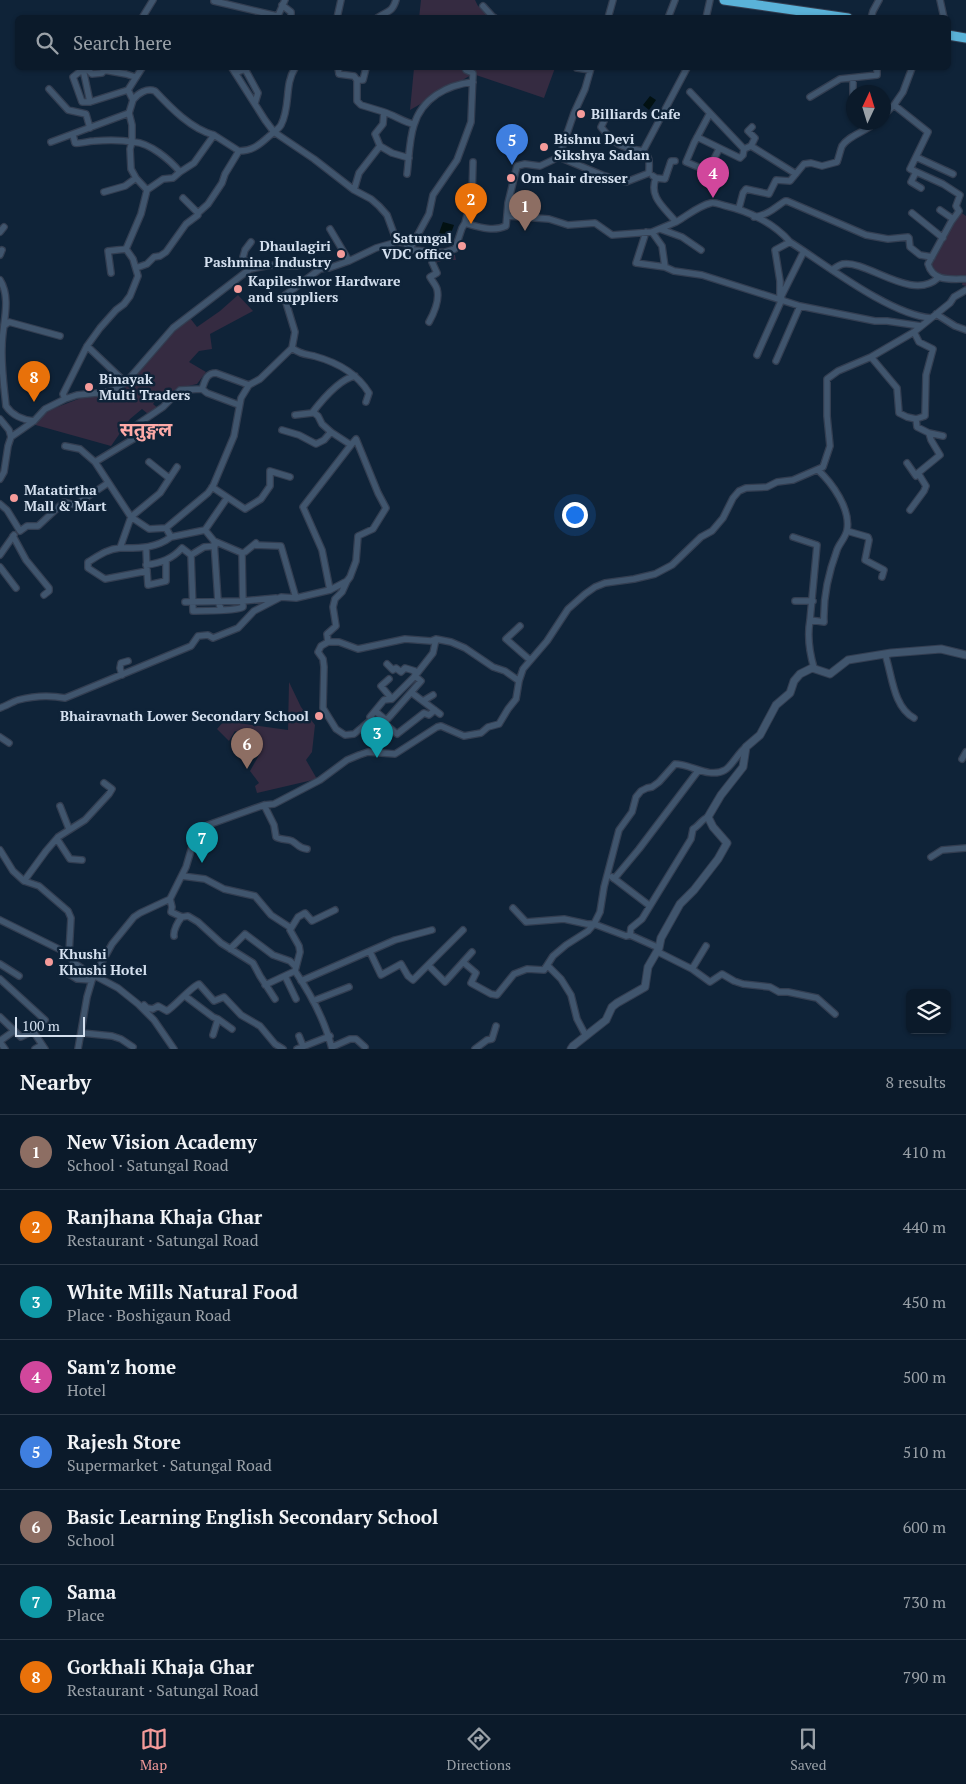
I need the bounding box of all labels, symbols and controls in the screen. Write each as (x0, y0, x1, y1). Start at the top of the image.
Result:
search box (15, 15, 951, 70)
icon: search (33, 29, 61, 57)
text: Search here (73, 30, 172, 55)
north arrow (846, 85, 891, 130)
place label: Billiards Cafe (591, 104, 681, 123)
marker: Billiards Cafe (575, 108, 587, 120)
pin: 5 (496, 124, 528, 165)
place label: Bishnu Devi Sikshya Sadan (554, 129, 650, 164)
marker: Bishnu Devi Sikshya Sadan (538, 141, 550, 153)
pin: 4 (697, 157, 729, 198)
place label: Om hair dresser (521, 168, 628, 187)
marker: Om hair dresser (505, 172, 517, 184)
pin: 2 (455, 183, 487, 224)
pin: 1 (509, 190, 541, 231)
place label: Satungal VDC office (382, 228, 452, 263)
place label: Dhaulagiri Pashmina Industry (204, 236, 332, 271)
marker: Satungal VDC office (456, 240, 468, 252)
marker: Dhaulagiri Pashmina Industry (335, 248, 347, 260)
place label: Kapileshwor Hardware and suppliers (248, 271, 401, 306)
marker: Kapileshwor Hardware and suppliers (232, 283, 244, 295)
pin: 8 (18, 361, 50, 402)
place label: Binayak Multi Traders (99, 369, 190, 404)
marker: Binayak Multi Traders (83, 381, 95, 393)
district label: सतुङ्गल (120, 416, 173, 442)
place label: Matatirtha Mall & Mart (24, 480, 107, 515)
marker: Matatirtha Mall & Mart (8, 492, 20, 504)
your location (562, 502, 588, 528)
place label: Bhairavnath Lower Secondary School (60, 706, 309, 725)
marker: Bhairavnath Lower Secondary School (313, 710, 325, 722)
pin: 3 (361, 717, 393, 758)
pin: 6 (231, 728, 263, 769)
pin: 7 (186, 822, 218, 863)
place label: Khushi Khushi Hotel (59, 944, 147, 979)
marker: Khushi Khushi Hotel (43, 956, 55, 968)
map controls (906, 989, 951, 1034)
button: layers (906, 989, 951, 1034)
scale bar (15, 1014, 85, 1037)
text: 100 m (22, 1016, 60, 1035)
text: Nearby (20, 1068, 91, 1096)
text: 8 results (886, 1071, 946, 1093)
text: New Vision Academy (67, 1129, 257, 1154)
text: 1 (31, 1141, 41, 1163)
text: 410 m (903, 1141, 946, 1163)
text: School · Satungal Road (67, 1154, 229, 1176)
text: Ranjhana Khaja Ghar (67, 1204, 262, 1229)
text: 2 (31, 1216, 41, 1238)
text: 440 m (903, 1216, 946, 1238)
text: Restaurant · Satungal Road (67, 1229, 259, 1251)
text: White Mills Natural Food (67, 1279, 298, 1304)
text: 3 (31, 1291, 41, 1313)
text: 450 m (903, 1291, 946, 1313)
text: Place · Boshigaun Road (67, 1304, 231, 1326)
text: Sam'z home (67, 1354, 176, 1379)
text: 4 (31, 1366, 41, 1388)
text: 500 m (903, 1366, 946, 1388)
text: Hotel (67, 1379, 106, 1401)
text: Rajesh Store (67, 1429, 181, 1454)
text: 5 (31, 1441, 41, 1463)
text: 510 m (903, 1441, 946, 1463)
text: Supermarket · Satungal Road (67, 1454, 272, 1476)
text: Basic Learning English Secondary School (67, 1504, 438, 1529)
text: 6 (31, 1516, 41, 1538)
text: 600 m (903, 1516, 946, 1538)
text: School (67, 1529, 115, 1551)
text: Sama (67, 1579, 116, 1604)
text: 7 (31, 1591, 41, 1613)
text: 730 m (903, 1591, 946, 1613)
text: Place (67, 1604, 105, 1626)
text: Gorkhali Khaja Ghar (67, 1654, 254, 1679)
text: 8 (31, 1666, 41, 1688)
text: 790 m (903, 1666, 946, 1688)
text: Restaurant · Satungal Road (67, 1679, 259, 1701)
tab: Map (140, 1725, 168, 1774)
tab: Directions (447, 1725, 511, 1774)
tab: Saved (790, 1725, 826, 1774)

